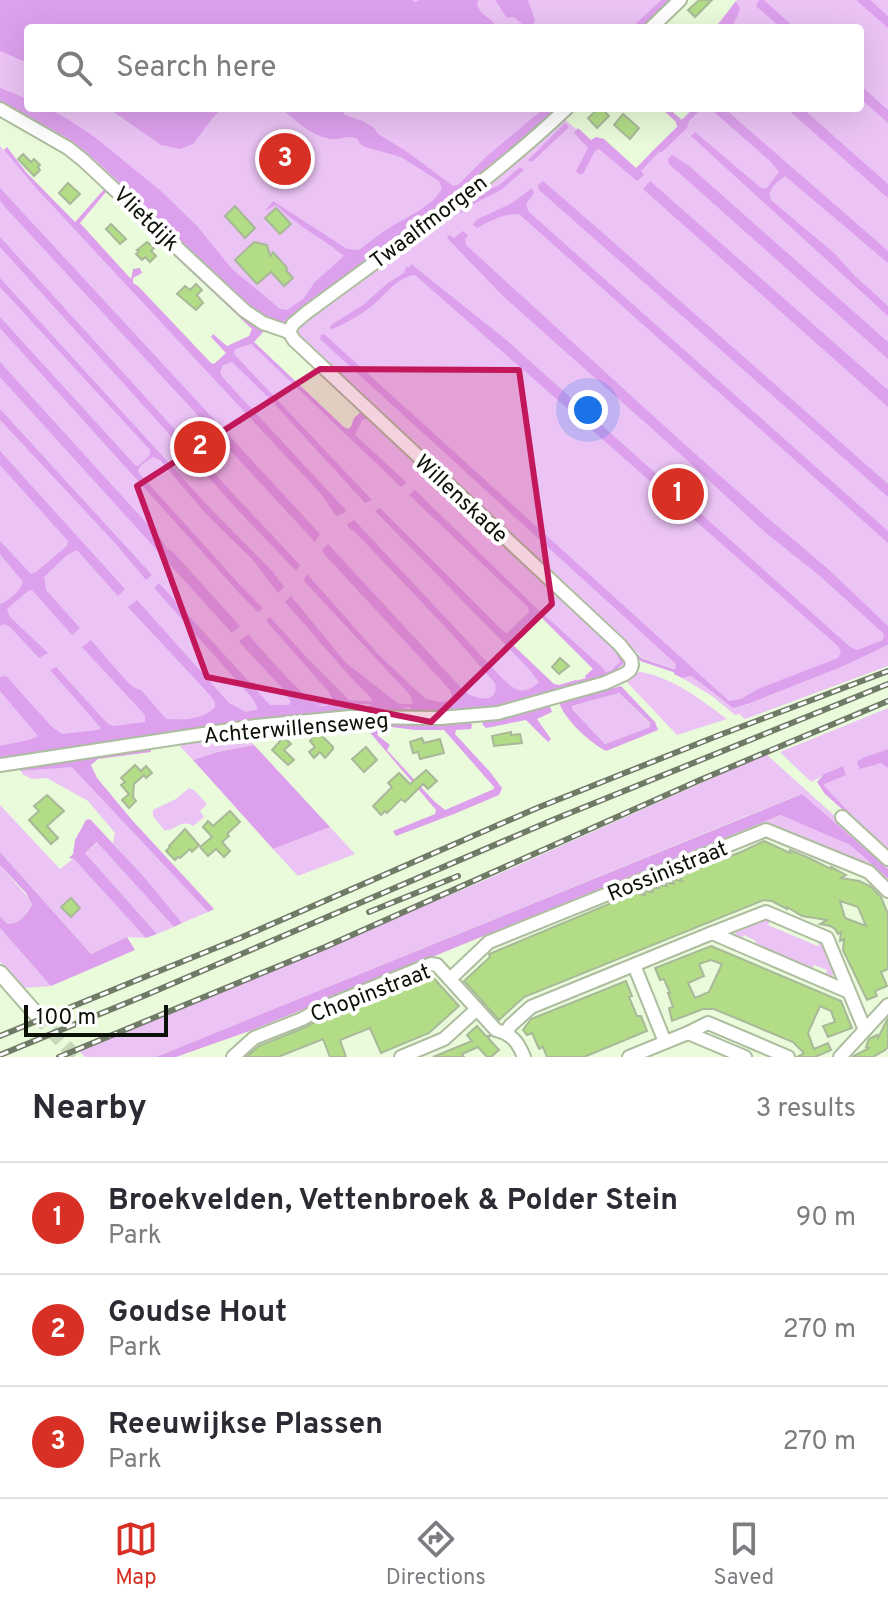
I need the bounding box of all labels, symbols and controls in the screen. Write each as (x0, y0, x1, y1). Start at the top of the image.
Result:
search box (24, 24, 864, 112)
icon: search (52, 46, 96, 90)
text: Search here (116, 50, 276, 87)
pin: 3 (259, 129, 311, 189)
street label: Twaalfmorgen (366, 170, 493, 276)
street label: Vlietdijk (107, 182, 184, 258)
your location (568, 390, 608, 430)
pin: 2 (174, 417, 226, 477)
street label: Willenskade (408, 450, 513, 550)
pin: 1 (652, 464, 704, 524)
street label: Achterwillenseweg (203, 708, 390, 751)
street label: Rossinistraat (604, 836, 732, 909)
street label: Chopinstraat (307, 959, 435, 1030)
scale bar (24, 1001, 168, 1037)
text: 100 m (36, 1005, 96, 1032)
text: Nearby (32, 1088, 147, 1131)
text: 3 results (756, 1093, 856, 1126)
text: Broekvelden, Vettenbroek & Polder Stein (108, 1183, 678, 1220)
text: 1 (53, 1202, 63, 1235)
text: 90 m (796, 1202, 856, 1235)
text: Park (108, 1220, 162, 1253)
text: Goudse Hout (108, 1295, 287, 1332)
text: 2 (50, 1314, 66, 1347)
text: 270 m (783, 1314, 856, 1347)
text: Park (108, 1332, 162, 1365)
text: Reeuwijkse Plassen (108, 1407, 383, 1444)
text: 3 (50, 1426, 66, 1459)
text: 270 m (783, 1426, 856, 1459)
text: Park (108, 1444, 162, 1477)
tab: Map (114, 1517, 158, 1592)
tab: Directions (386, 1517, 486, 1592)
tab: Saved (714, 1517, 774, 1592)

